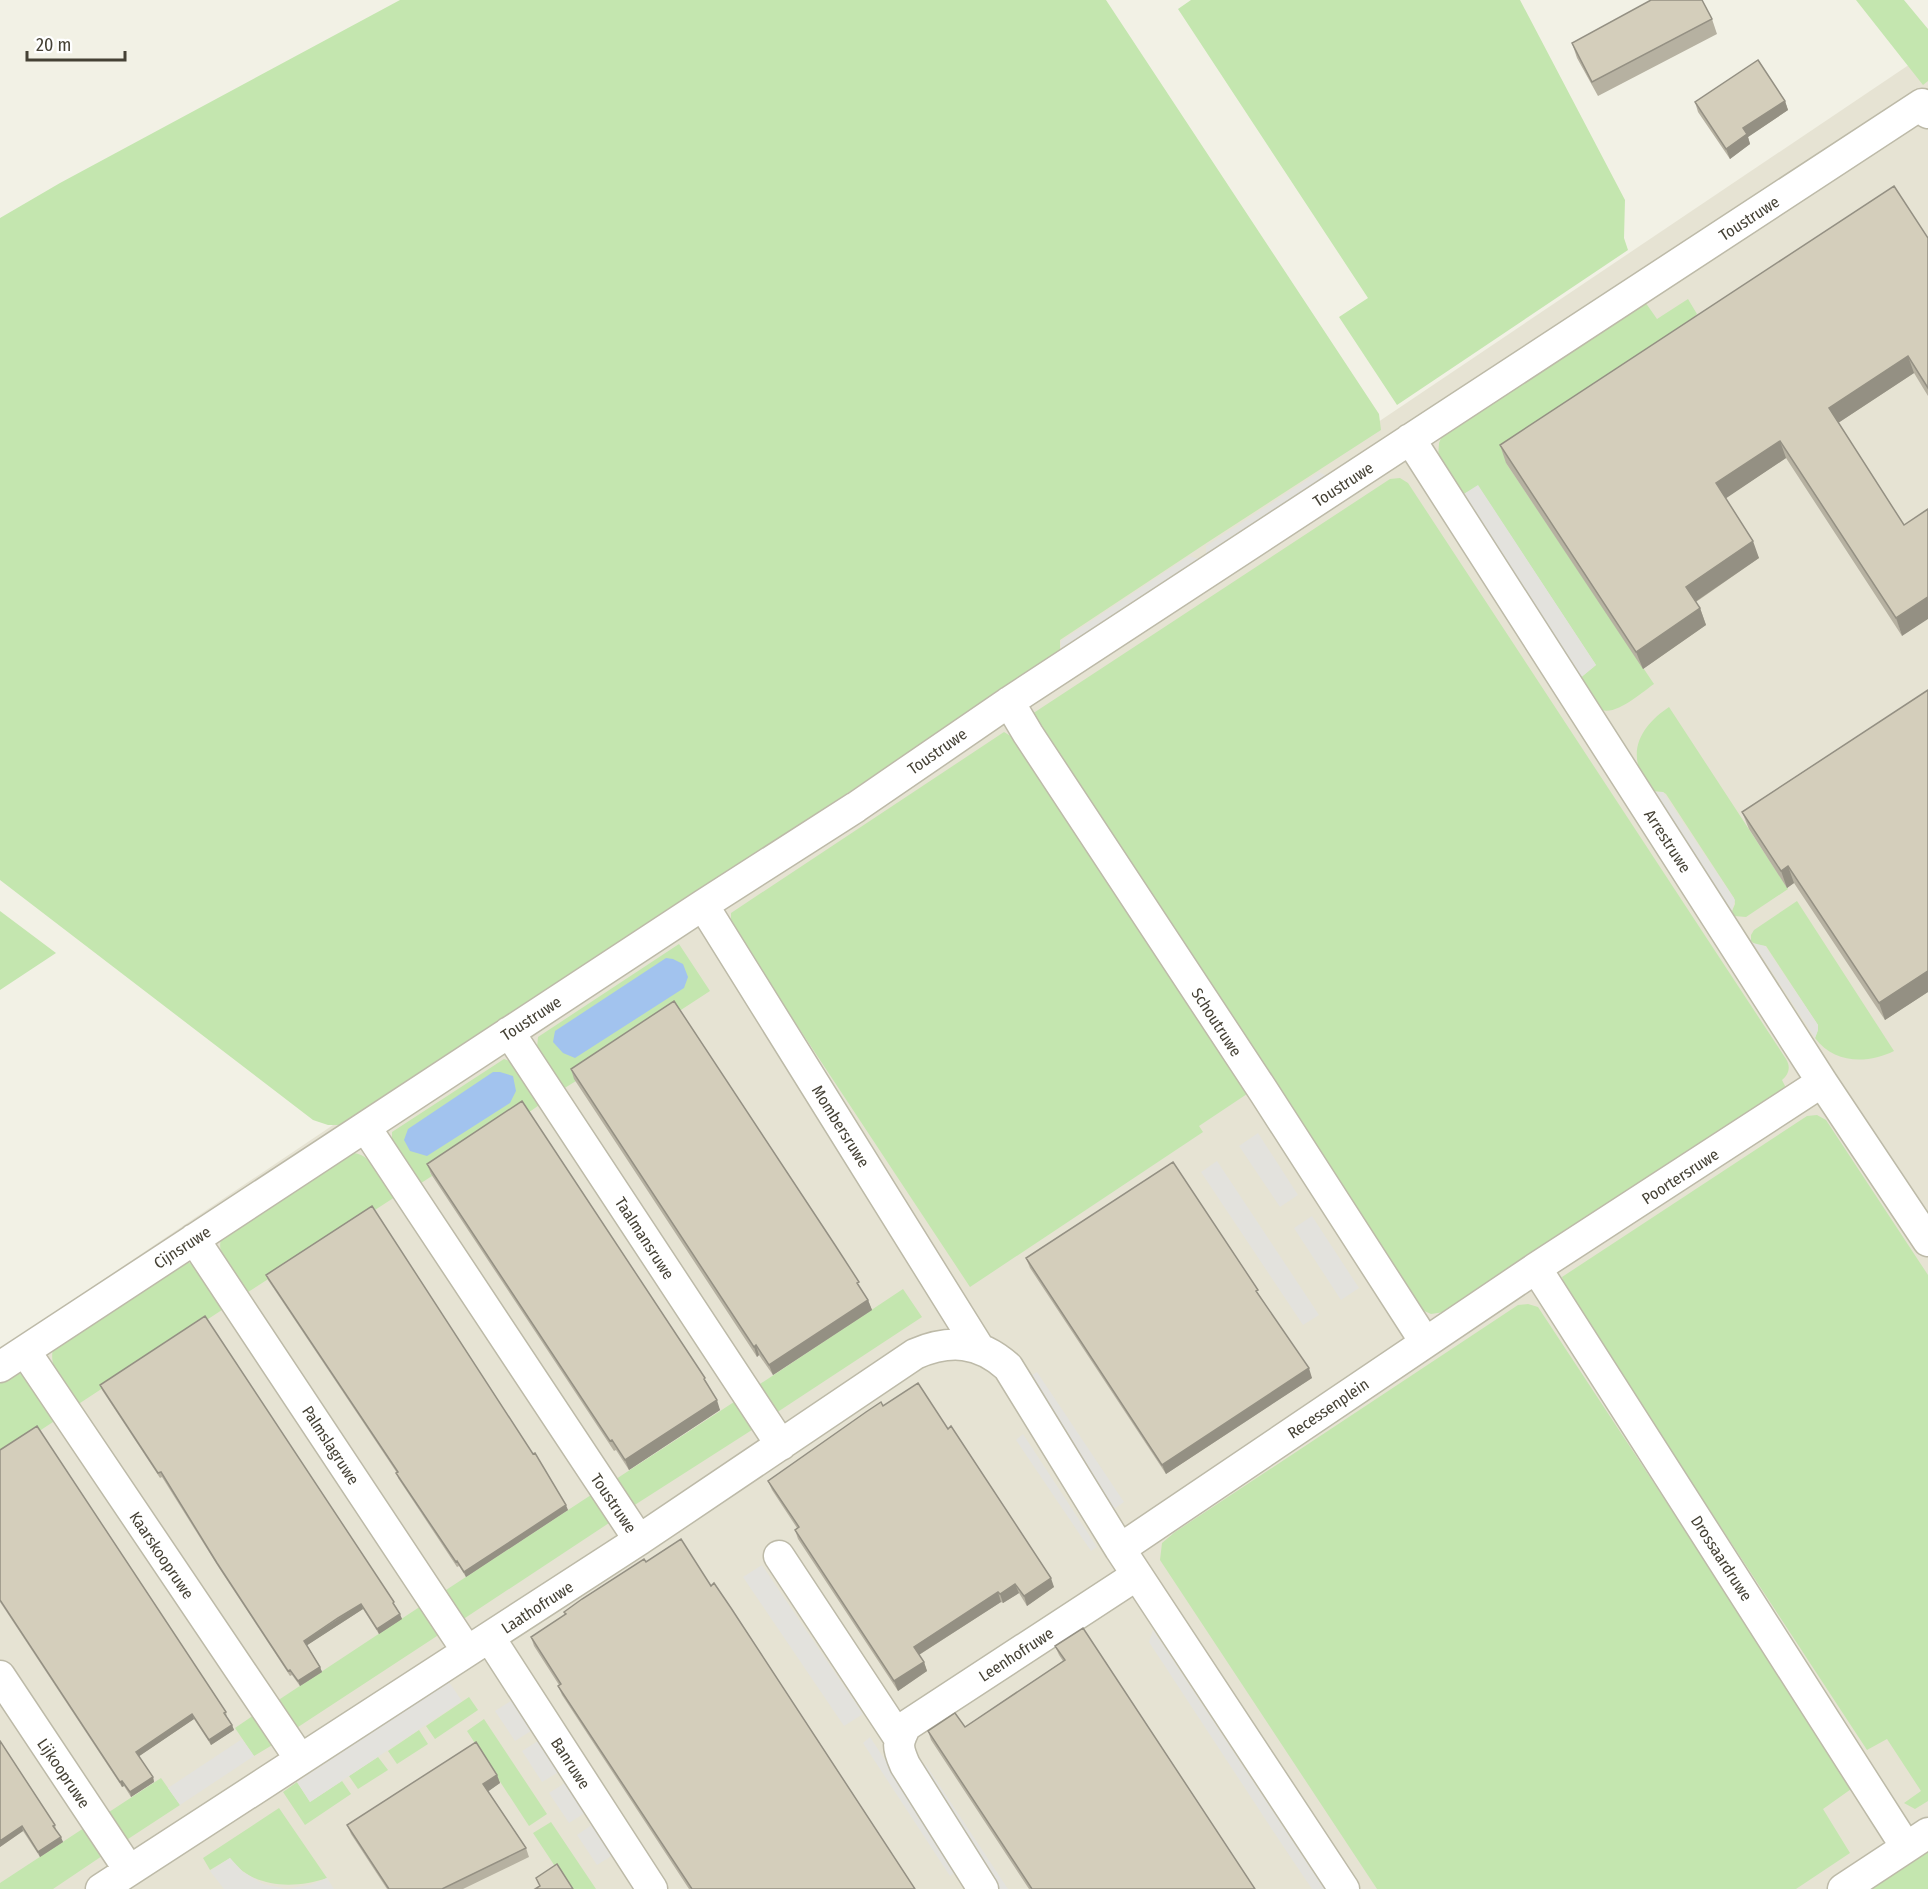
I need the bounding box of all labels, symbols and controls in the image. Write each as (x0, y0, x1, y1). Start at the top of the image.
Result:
scale bar (27, 24, 124, 62)
text: 20 m (36, 34, 71, 56)
street label: Toustruwe (1716, 192, 1783, 245)
street label: Toustruwe (1310, 458, 1377, 511)
street label: Toustruwe (904, 724, 971, 779)
street label: Arrestruwe (1640, 806, 1695, 876)
street label: Schoutruwe (1187, 985, 1246, 1060)
street label: Toustruwe (498, 992, 565, 1045)
street label: Mombersruwe (808, 1082, 873, 1171)
street label: Poortersruwe (1638, 1145, 1722, 1208)
street label: Taalmansruwe (611, 1194, 678, 1283)
street label: Cijnsruwe (150, 1222, 214, 1273)
street label: Recessenplein (1284, 1374, 1372, 1442)
street label: Palmslagruwe (298, 1402, 363, 1488)
street label: Toustruwe (587, 1470, 640, 1537)
street label: Kaarskoopruwe (125, 1508, 198, 1603)
street label: Drossaardruwe (1687, 1512, 1756, 1605)
street label: Laathofruwe (498, 1577, 577, 1638)
street label: Leenhofruwe (975, 1623, 1057, 1686)
street label: Banruwe (547, 1734, 594, 1793)
street label: Lijkoopruwe (33, 1735, 94, 1812)

